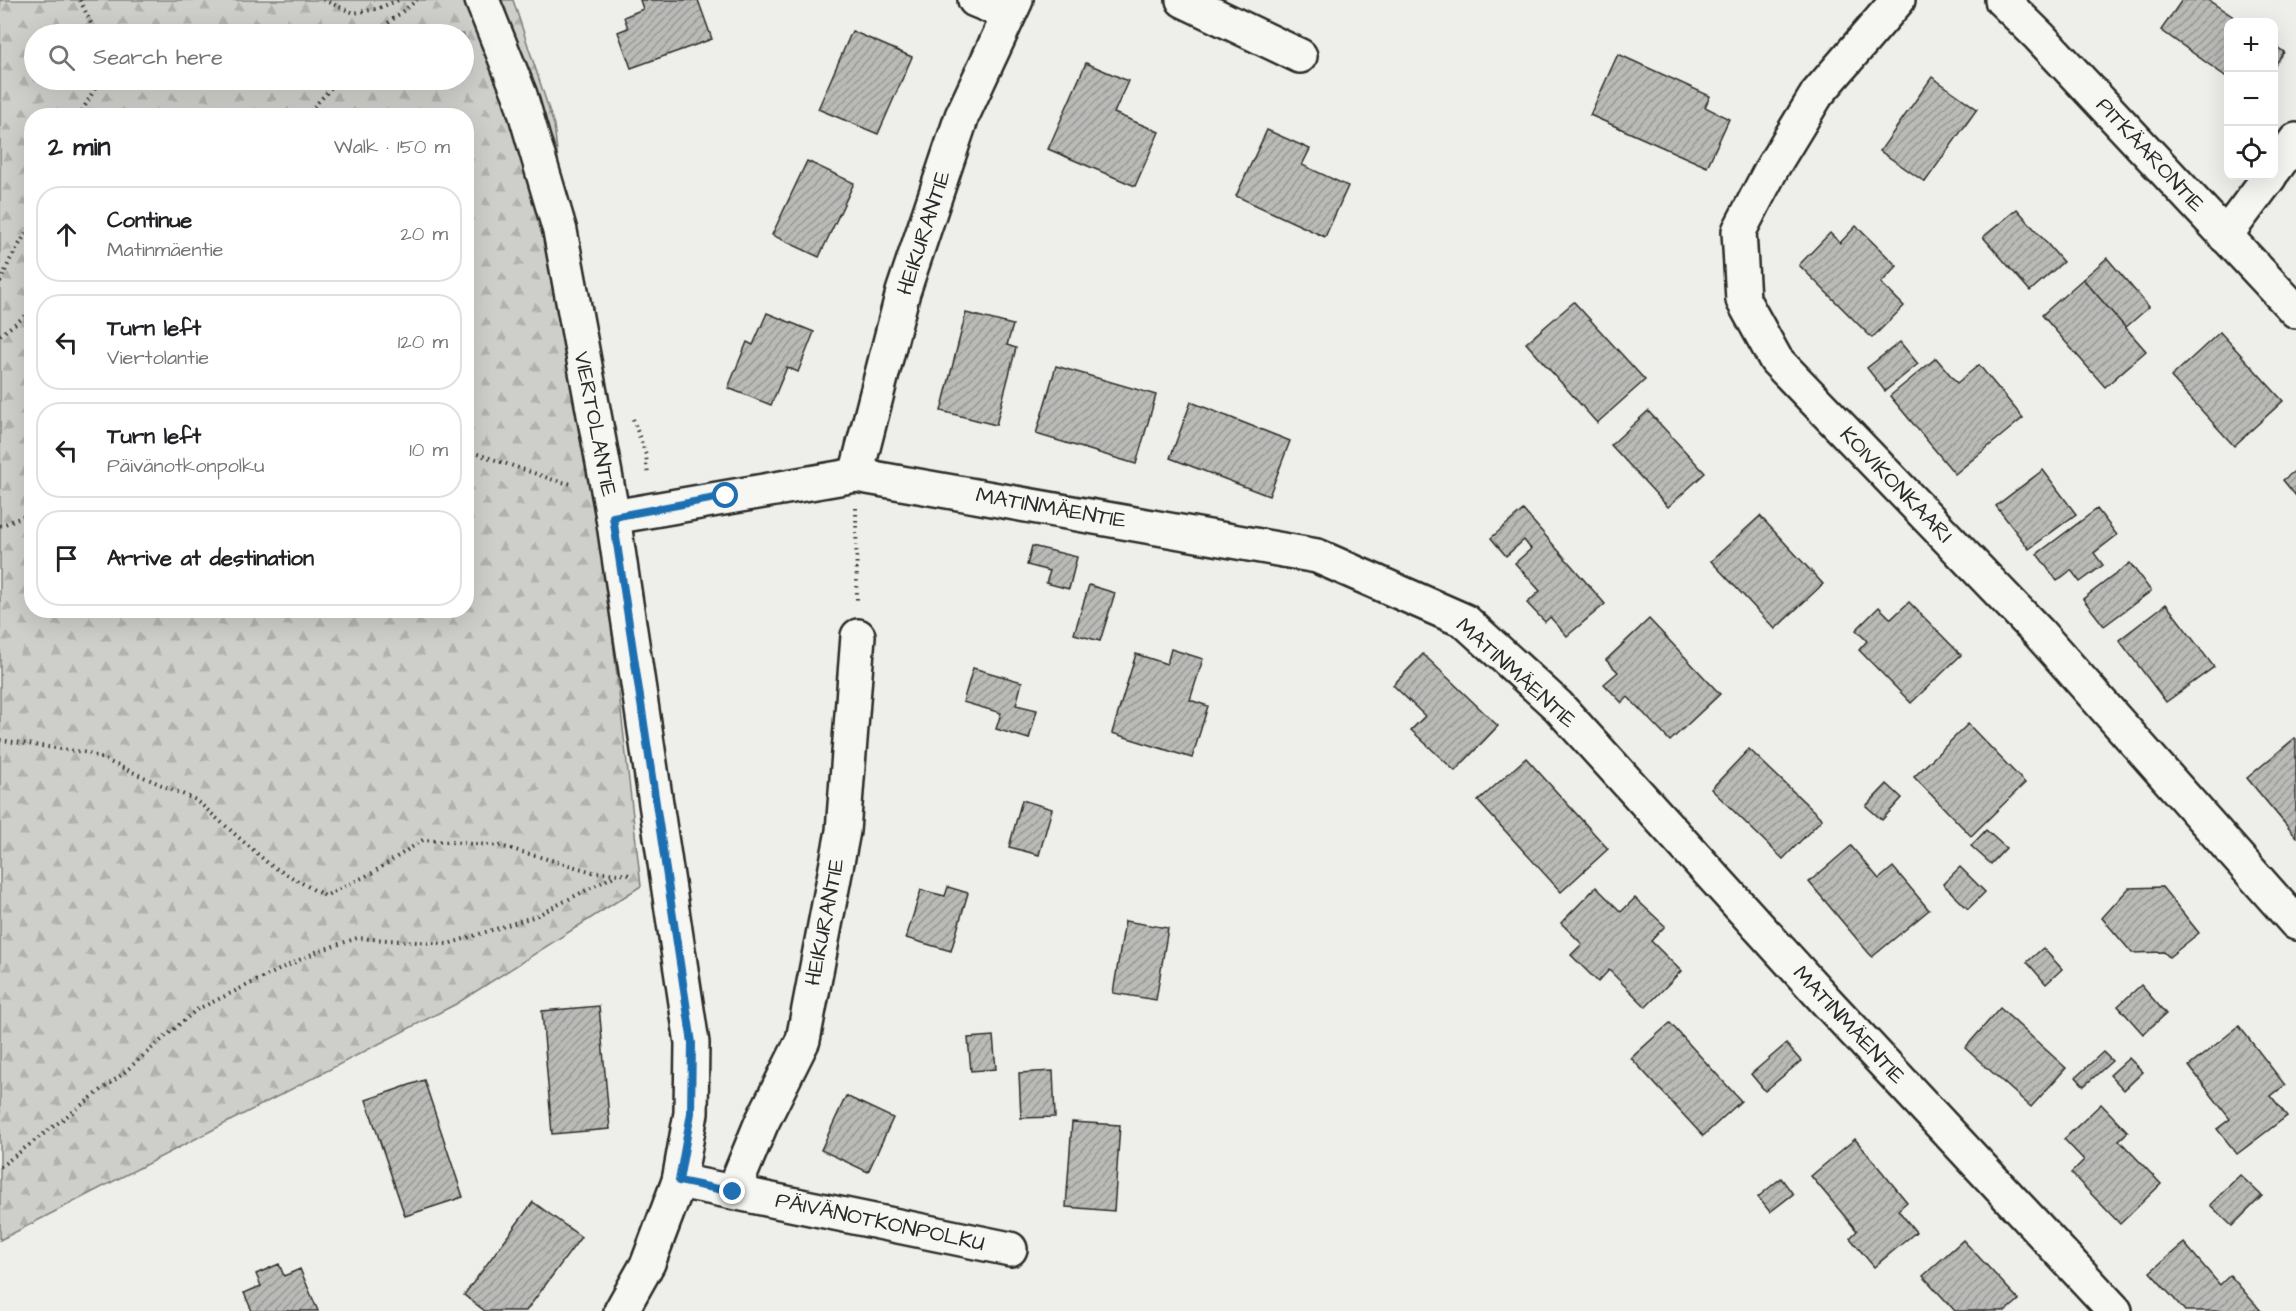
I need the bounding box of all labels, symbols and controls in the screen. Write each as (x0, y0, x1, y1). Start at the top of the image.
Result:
map controls (2224, 18, 2278, 180)
button: + (2224, 18, 2278, 72)
search box (24, 24, 474, 90)
icon: search (45, 41, 78, 74)
text: Search here (93, 42, 223, 73)
button: − (2224, 72, 2278, 126)
street label: PITKÄARONTIE (2089, 91, 2211, 219)
button: locate (2224, 126, 2278, 180)
text: 2 min (48, 129, 110, 165)
text: Walk · 150 m (334, 133, 450, 161)
street label: HEIKURANTIE (889, 167, 959, 299)
text: Continue (107, 205, 192, 236)
icon: ahead (50, 218, 83, 251)
text: 20 m (400, 220, 448, 248)
text: Matinmäentie (107, 236, 223, 264)
text: Turn left (107, 313, 201, 344)
icon: left (50, 326, 83, 359)
text: 120 m (398, 328, 448, 356)
text: Viertolantie (107, 344, 209, 372)
street label: VIERTOLANTIE (566, 349, 624, 499)
street label: KOIVIKONKAARI (1832, 420, 1960, 550)
text: Turn left (107, 421, 201, 452)
icon: left (50, 434, 83, 467)
text: 10 m (409, 436, 448, 464)
text: Päivänotkonpolku (107, 452, 264, 480)
street label: MATINMÄENTIE (973, 480, 1129, 536)
route start (712, 482, 738, 508)
icon: arrive (50, 542, 83, 575)
text: Arrive at destination (107, 543, 314, 574)
street label: MATINMÄENTIE (1449, 611, 1583, 735)
street label: HEIKURANTIE (797, 856, 853, 988)
street label: MATINMÄENTIE (1786, 959, 1912, 1091)
route end (719, 1178, 745, 1204)
street label: PÄIVÄNOTKONPOLKU (773, 1185, 987, 1259)

